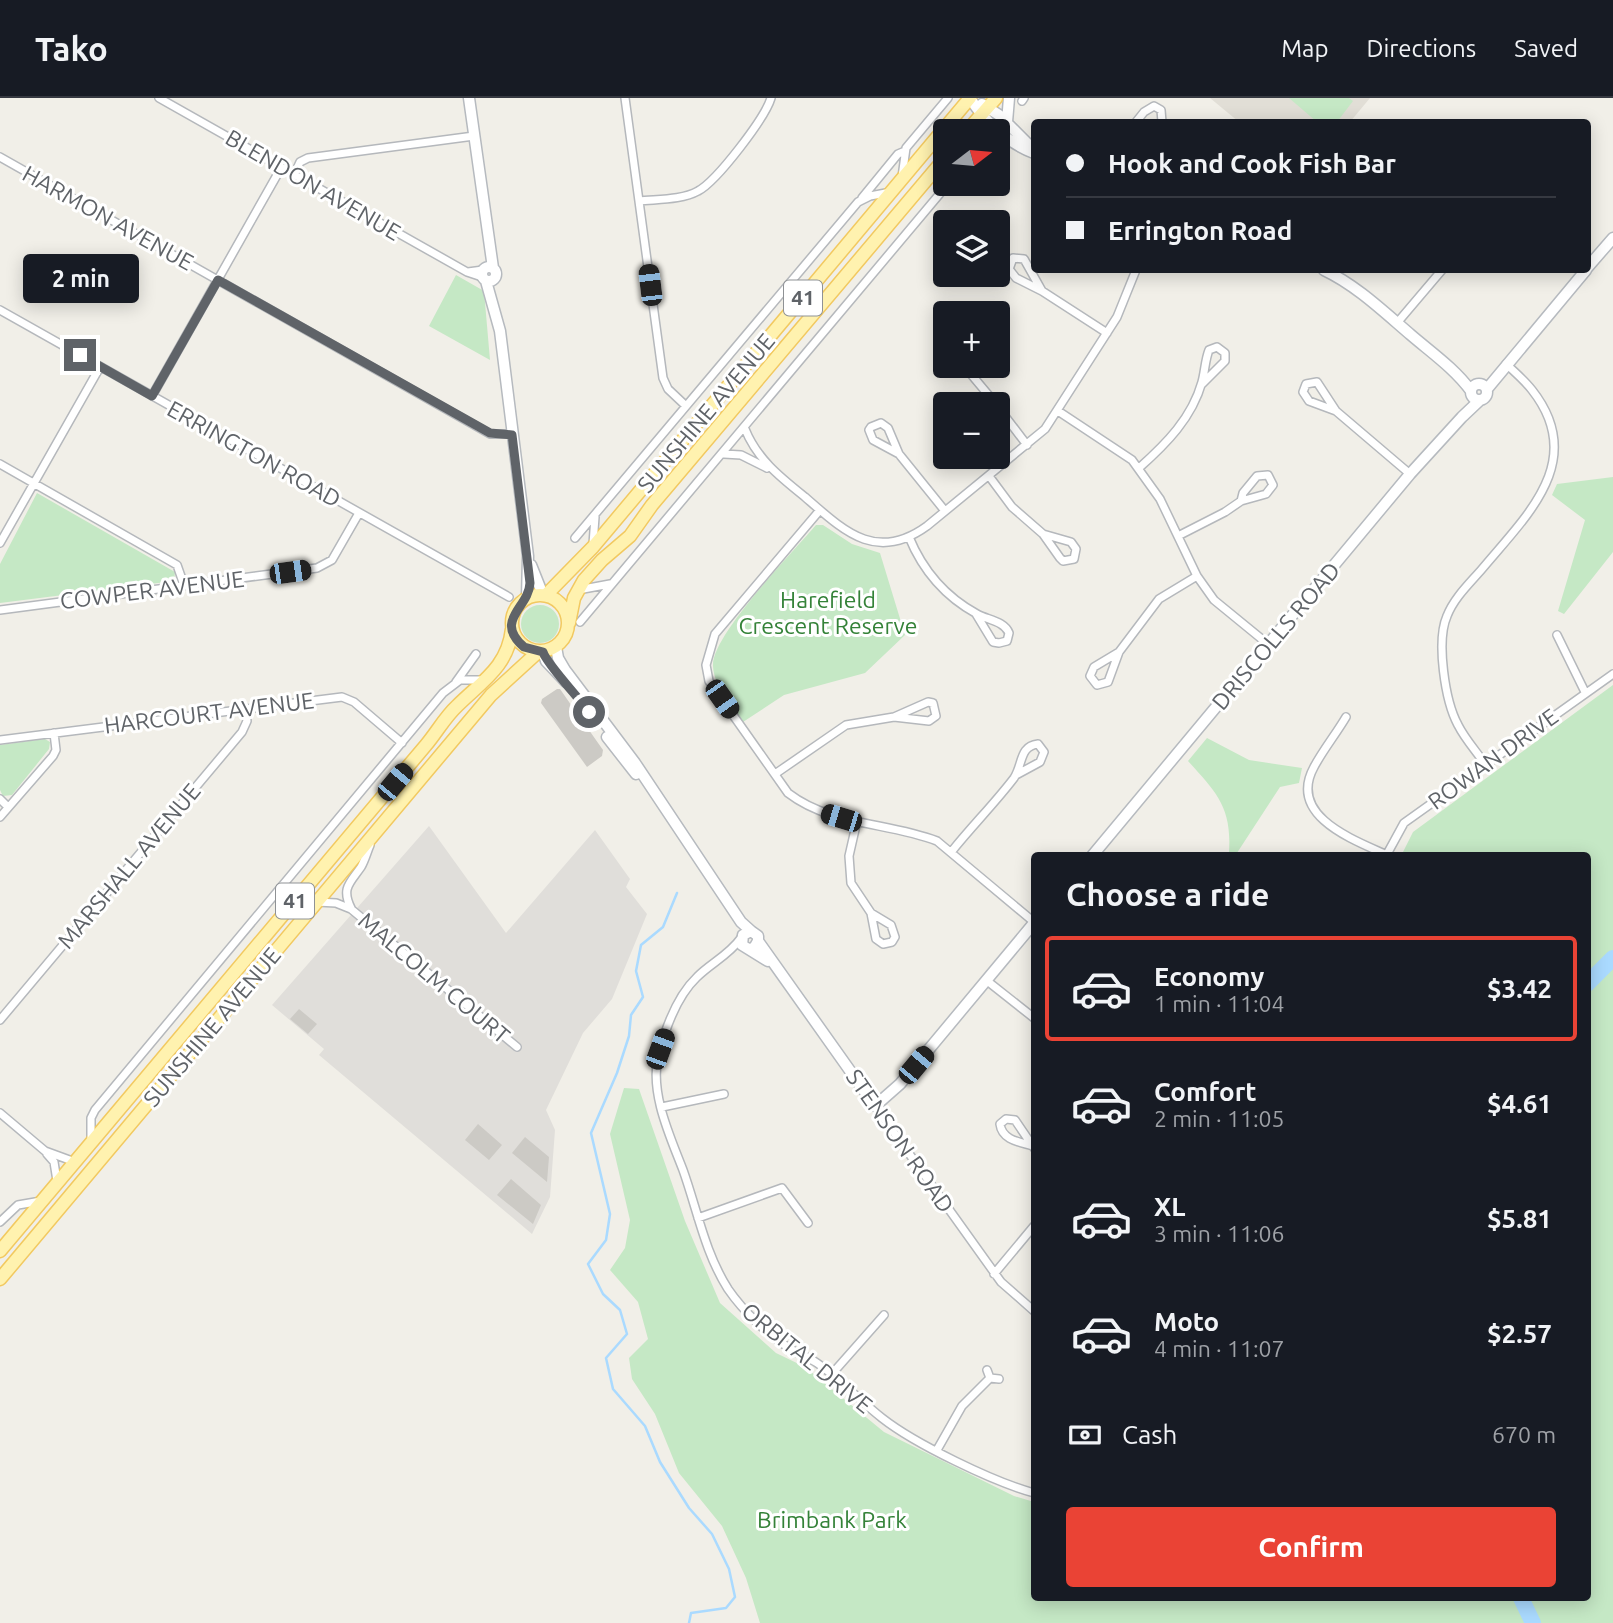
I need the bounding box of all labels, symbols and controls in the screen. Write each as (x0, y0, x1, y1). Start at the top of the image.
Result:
text: Tako (35, 30, 108, 67)
text: Map (1281, 35, 1328, 62)
text: Directions (1366, 35, 1476, 62)
text: Saved (1514, 35, 1578, 62)
north arrow (933, 119, 1010, 196)
map controls (933, 119, 1010, 469)
street label: BLENDON AVENUE (221, 124, 405, 245)
text: Hook and Cook Fish Bar (1108, 149, 1396, 178)
street label: HARMON AVENUE (19, 160, 198, 275)
button: layers (933, 210, 1010, 287)
text: Errington Road (1108, 216, 1292, 245)
callout: 2 min (22, 254, 138, 302)
car (638, 263, 663, 307)
text: 2 min (52, 266, 110, 291)
road number: 41 (784, 280, 822, 316)
button: + (933, 301, 1010, 378)
street label: SUNSHINE AVENUE (632, 328, 779, 497)
route end (64, 339, 96, 371)
button: − (933, 392, 1010, 469)
street label: ERRINGTON ROAD (163, 396, 345, 512)
street label: DRISCOLLS ROAD (1207, 557, 1344, 714)
car (268, 559, 313, 585)
street label: COWPER AVENUE (58, 566, 246, 613)
park label: Harefield Crescent Reserve (739, 587, 918, 638)
car (702, 676, 743, 722)
street label: HARCOURT AVENUE (103, 687, 315, 738)
route start (573, 696, 605, 728)
street label: ROWAN DRIVE (1423, 703, 1562, 814)
car (374, 759, 417, 805)
street label: MARSHALL AVENUE (52, 778, 205, 953)
car (818, 802, 865, 834)
text: Choose a ride (1066, 876, 1269, 912)
road number: 41 (276, 884, 314, 918)
street label: MALCOLM COURT (354, 907, 515, 1048)
street label: SUNSHINE AVENUE (138, 942, 285, 1111)
icon: car (1070, 957, 1133, 1020)
text: Economy (1154, 962, 1264, 991)
text: $3.42 (1487, 974, 1552, 1003)
text: 1 min · 11:04 (1154, 991, 1285, 1016)
car (643, 1026, 678, 1072)
car (895, 1042, 938, 1088)
street label: STENSON ROAD (842, 1064, 959, 1217)
icon: car (1070, 1072, 1133, 1135)
text: Comfort (1154, 1077, 1257, 1106)
text: $4.61 (1487, 1089, 1552, 1118)
text: 2 min · 11:05 (1154, 1106, 1285, 1131)
icon: car (1070, 1187, 1133, 1250)
text: XL (1154, 1192, 1185, 1221)
text: $5.81 (1487, 1204, 1552, 1233)
text: 3 min · 11:06 (1154, 1221, 1285, 1246)
street label: ORBITAL DRIVE (737, 1298, 877, 1418)
icon: car (1070, 1302, 1133, 1365)
text: Moto (1154, 1307, 1219, 1336)
text: $2.57 (1487, 1319, 1552, 1348)
text: 4 min · 11:07 (1154, 1336, 1285, 1361)
icon: cash (1066, 1416, 1104, 1454)
text: Cash (1122, 1420, 1177, 1449)
text: 670 m (1492, 1422, 1556, 1447)
park label: Brimbank Park (757, 1507, 907, 1532)
button: Confirm (1066, 1507, 1556, 1587)

